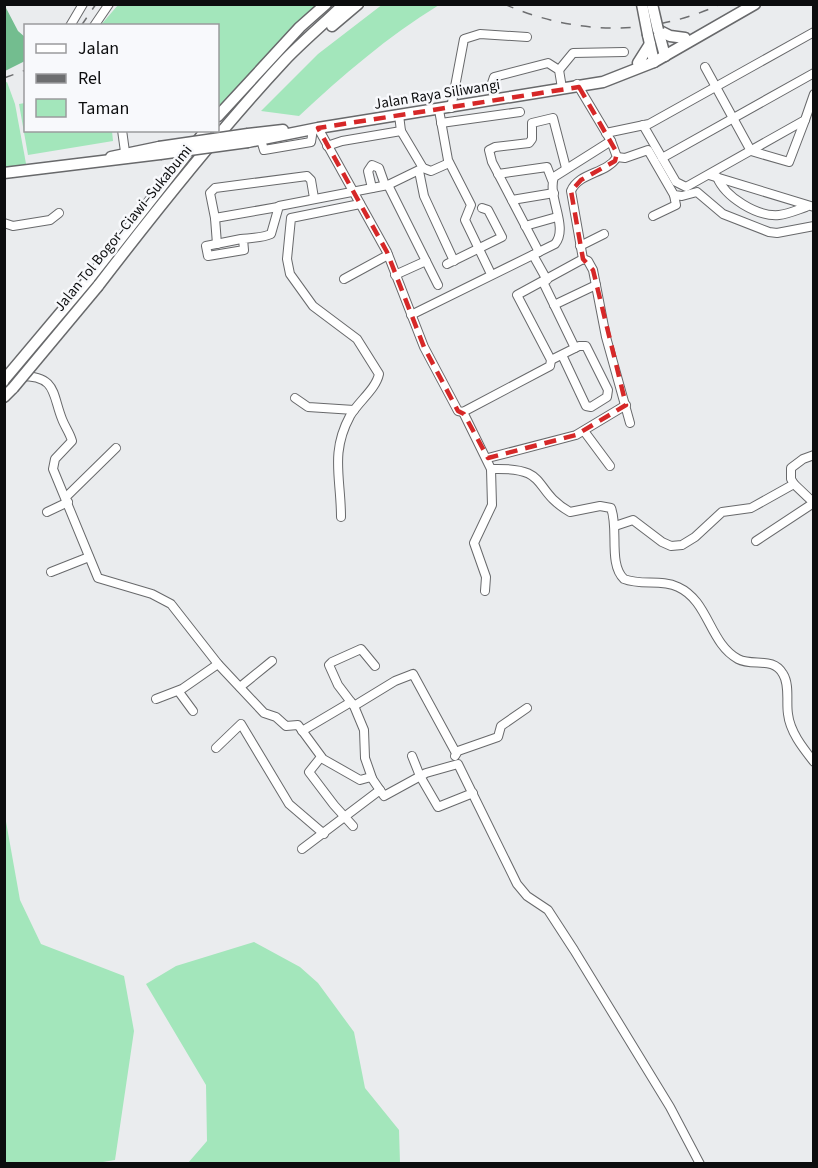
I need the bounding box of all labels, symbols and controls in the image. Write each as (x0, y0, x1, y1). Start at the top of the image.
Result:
legend (24, 24, 219, 132)
text: Jalan (78, 36, 119, 61)
text: Rel (78, 66, 102, 91)
street label: Jalan Raya Siliwangi (372, 74, 502, 115)
text: Taman (78, 96, 129, 121)
street label: Jalan Tol Bogor–Ciawi–Sukabumi (50, 141, 197, 316)

